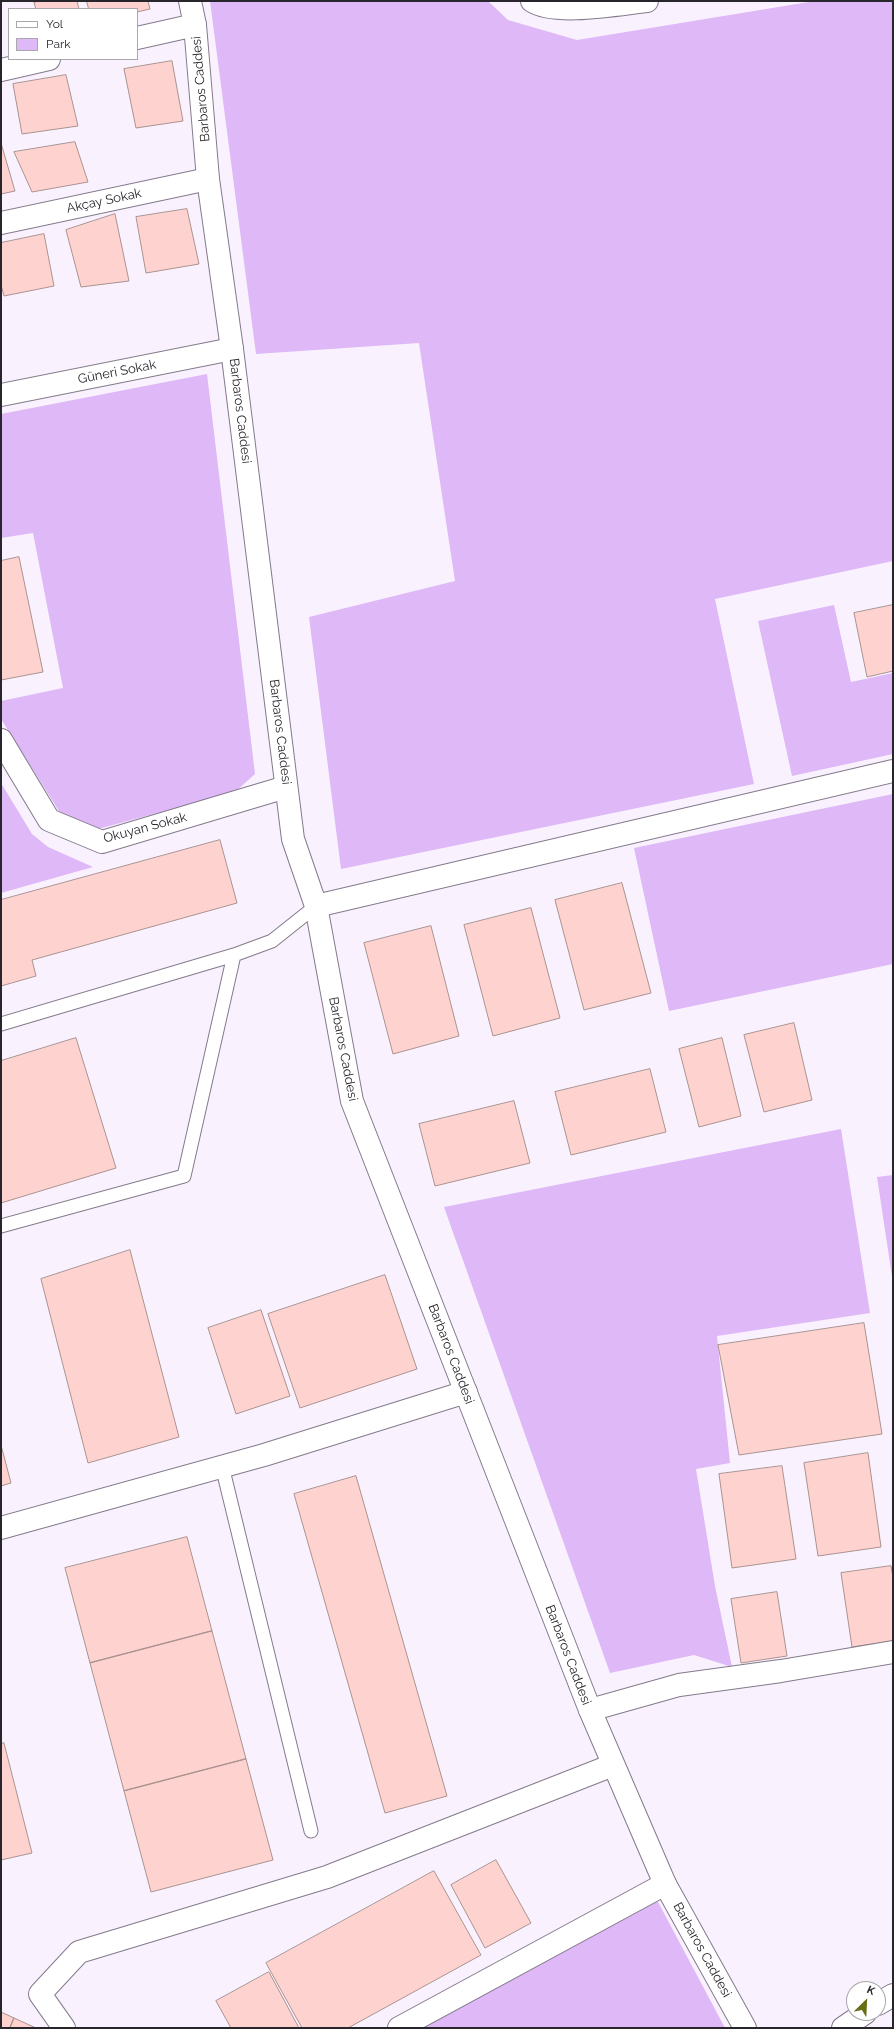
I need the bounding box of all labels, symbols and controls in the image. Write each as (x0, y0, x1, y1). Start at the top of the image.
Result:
legend (8, 8, 138, 60)
text: Yol (46, 17, 63, 31)
street label: Barbaros Caddesi (189, 36, 213, 142)
text: Park (46, 37, 71, 51)
street label: Akçay Sokak (65, 185, 143, 217)
street label: Güneri Sokak (77, 357, 157, 387)
street label: Barbaros Caddesi (226, 357, 254, 465)
street label: Barbaros Caddesi (266, 678, 294, 786)
street label: Okuyan Sokak (102, 809, 188, 847)
street label: Barbaros Caddesi (325, 995, 361, 1103)
street label: Barbaros Caddesi (425, 1302, 477, 1406)
street label: Barbaros Caddesi (542, 1603, 594, 1707)
street label: Barbaros Caddesi (669, 1900, 735, 2000)
north arrow (846, 1981, 886, 2021)
text: K (865, 1983, 877, 1998)

